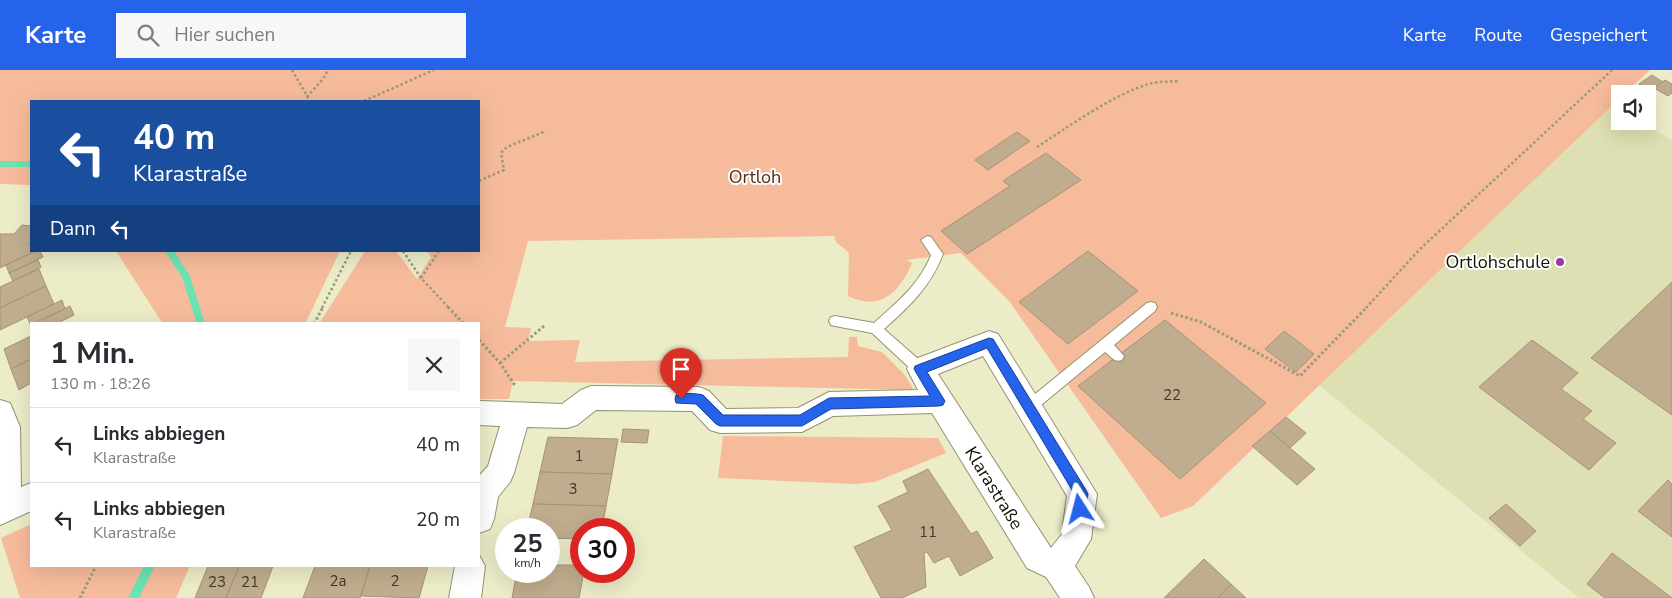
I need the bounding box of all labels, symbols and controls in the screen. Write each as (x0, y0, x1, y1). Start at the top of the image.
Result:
search box (116, 13, 466, 58)
text: Karte (25, 19, 86, 51)
icon: search (134, 21, 162, 49)
text: Hier suchen (174, 22, 275, 48)
text: Karte (1403, 23, 1446, 47)
text: Route (1474, 23, 1522, 47)
text: Gespeichert (1550, 23, 1647, 47)
map controls (1611, 85, 1656, 130)
button: sound (1611, 85, 1656, 130)
text: 40 m (133, 114, 215, 161)
icon: left (50, 120, 115, 185)
text: Klarastraße (133, 159, 247, 189)
park label: Ortloh (729, 165, 781, 189)
icon: left (106, 215, 134, 243)
text: Dann (50, 216, 96, 242)
place label: Ortlohschule (1445, 250, 1550, 274)
marker: Ortlohschule (1554, 256, 1566, 268)
text: 1 Min. (50, 333, 135, 374)
button: close (408, 339, 460, 391)
pin (660, 348, 702, 399)
icon: arrive (667, 355, 695, 383)
text: 130 m · 18:26 (50, 373, 151, 395)
house number: 22 (1163, 385, 1181, 405)
text: Links abbiegen (93, 421, 225, 447)
icon: left (50, 431, 78, 459)
text: 40 m (416, 432, 460, 458)
street label: Klarastraße (959, 442, 1029, 534)
house number: 1 (574, 446, 584, 466)
text: Klarastraße (93, 447, 176, 469)
house number: 3 (568, 479, 578, 499)
position arrow (1053, 482, 1105, 534)
text: Links abbiegen (93, 496, 225, 522)
icon: left (50, 506, 78, 534)
text: 20 m (416, 507, 460, 533)
speed limit sign: 30 (570, 518, 635, 583)
text: Klarastraße (93, 522, 176, 544)
house number: 11 (919, 522, 937, 542)
text: 25 (512, 527, 543, 561)
text: km/h (514, 555, 541, 571)
house number: 2a (330, 571, 346, 591)
house number: 2 (390, 571, 400, 591)
house number: 23 (208, 572, 226, 592)
house number: 21 (241, 572, 259, 592)

